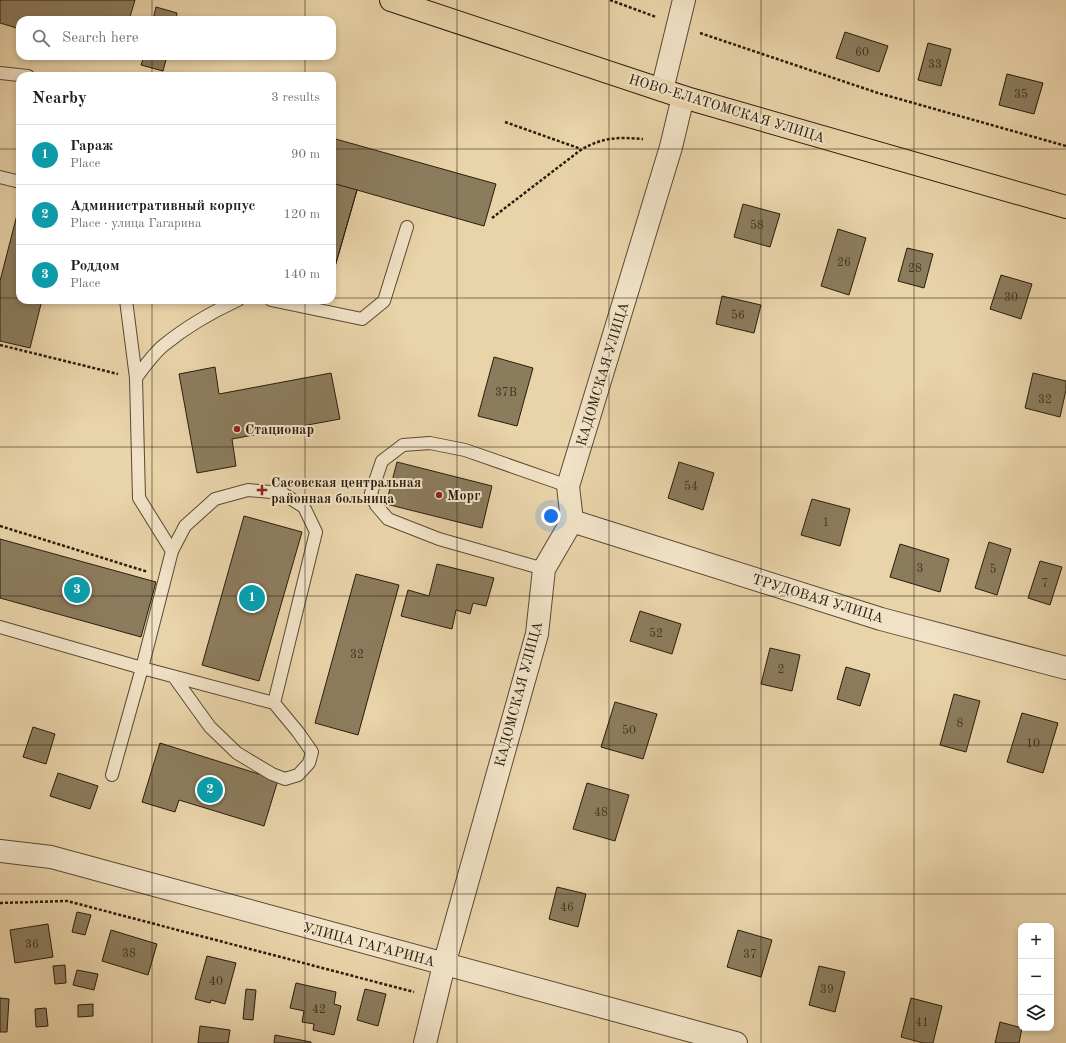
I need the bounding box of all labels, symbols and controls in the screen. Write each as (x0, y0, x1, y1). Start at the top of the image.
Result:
search box (16, 16, 336, 60)
icon: search (30, 27, 52, 49)
text: Search here (62, 31, 139, 46)
house number: 60 (855, 47, 869, 59)
house number: 33 (928, 59, 942, 71)
street label: НОВО-ЕЛАТОМСКАЯ УЛИЦА (627, 72, 827, 146)
house number: 35 (1014, 88, 1028, 101)
text: Nearby (32, 90, 87, 107)
text: 3 results (271, 91, 320, 104)
text: Гараж (70, 139, 113, 154)
text: 1 (41, 148, 49, 161)
text: 90 m (291, 148, 320, 161)
text: Place (70, 157, 100, 170)
text: Административный корпус (70, 199, 256, 214)
text: 2 (41, 208, 49, 221)
text: 120 m (283, 208, 320, 221)
text: Place · улица Гагарина (70, 217, 201, 230)
house number: 58 (750, 219, 764, 232)
house number: 26 (837, 257, 851, 269)
text: Роддом (70, 259, 120, 274)
house number: 28 (908, 263, 922, 275)
text: 3 (41, 268, 49, 281)
text: 140 m (283, 268, 320, 281)
text: Place (70, 277, 100, 290)
house number: 30 (1004, 292, 1018, 304)
street label: КАДОМСКАЯ УЛИЦА (574, 300, 632, 448)
house number: 56 (731, 309, 745, 322)
house number: 37В (495, 387, 517, 399)
house number: 32 (1038, 394, 1052, 406)
place label: Стационар (245, 423, 314, 437)
marker: Стационар (232, 424, 242, 434)
place label: Сасовская центральная районная больница (271, 476, 421, 506)
house number: 54 (684, 480, 698, 493)
marker: Сасовская центральная районная больница (256, 484, 268, 496)
place label: Морг (447, 489, 480, 503)
marker: Морг (434, 490, 444, 500)
your location (541, 506, 561, 526)
house number: 1 (823, 517, 829, 529)
house number: 3 (917, 563, 923, 575)
house number: 5 (990, 563, 997, 576)
street label: ТРУДОВАЯ УЛИЦА (750, 572, 885, 626)
pin: 3 (64, 575, 90, 605)
house number: 7 (1042, 578, 1048, 590)
pin: 1 (239, 583, 265, 613)
street label: КАДОМСКАЯ УЛИЦА (493, 620, 545, 768)
house number: 52 (649, 627, 663, 640)
house number: 32 (350, 649, 364, 661)
house number: 2 (778, 664, 784, 676)
house number: 8 (957, 718, 964, 730)
house number: 50 (622, 724, 636, 737)
house number: 10 (1026, 738, 1040, 750)
pin: 2 (197, 775, 223, 805)
house number: 48 (594, 807, 608, 819)
house number: 46 (560, 902, 574, 914)
street label: УЛИЦА ГАГАРИНА (301, 921, 437, 969)
map controls (1018, 923, 1054, 1031)
button: + (1018, 923, 1054, 959)
house number: 36 (25, 939, 39, 951)
house number: 38 (122, 948, 136, 960)
house number: 37 (743, 949, 757, 961)
button: − (1018, 959, 1054, 995)
house number: 40 (209, 976, 223, 988)
house number: 39 (820, 984, 834, 996)
button: layers (1018, 995, 1054, 1031)
house number: 42 (312, 1004, 326, 1016)
house number: 41 (915, 1017, 929, 1029)

